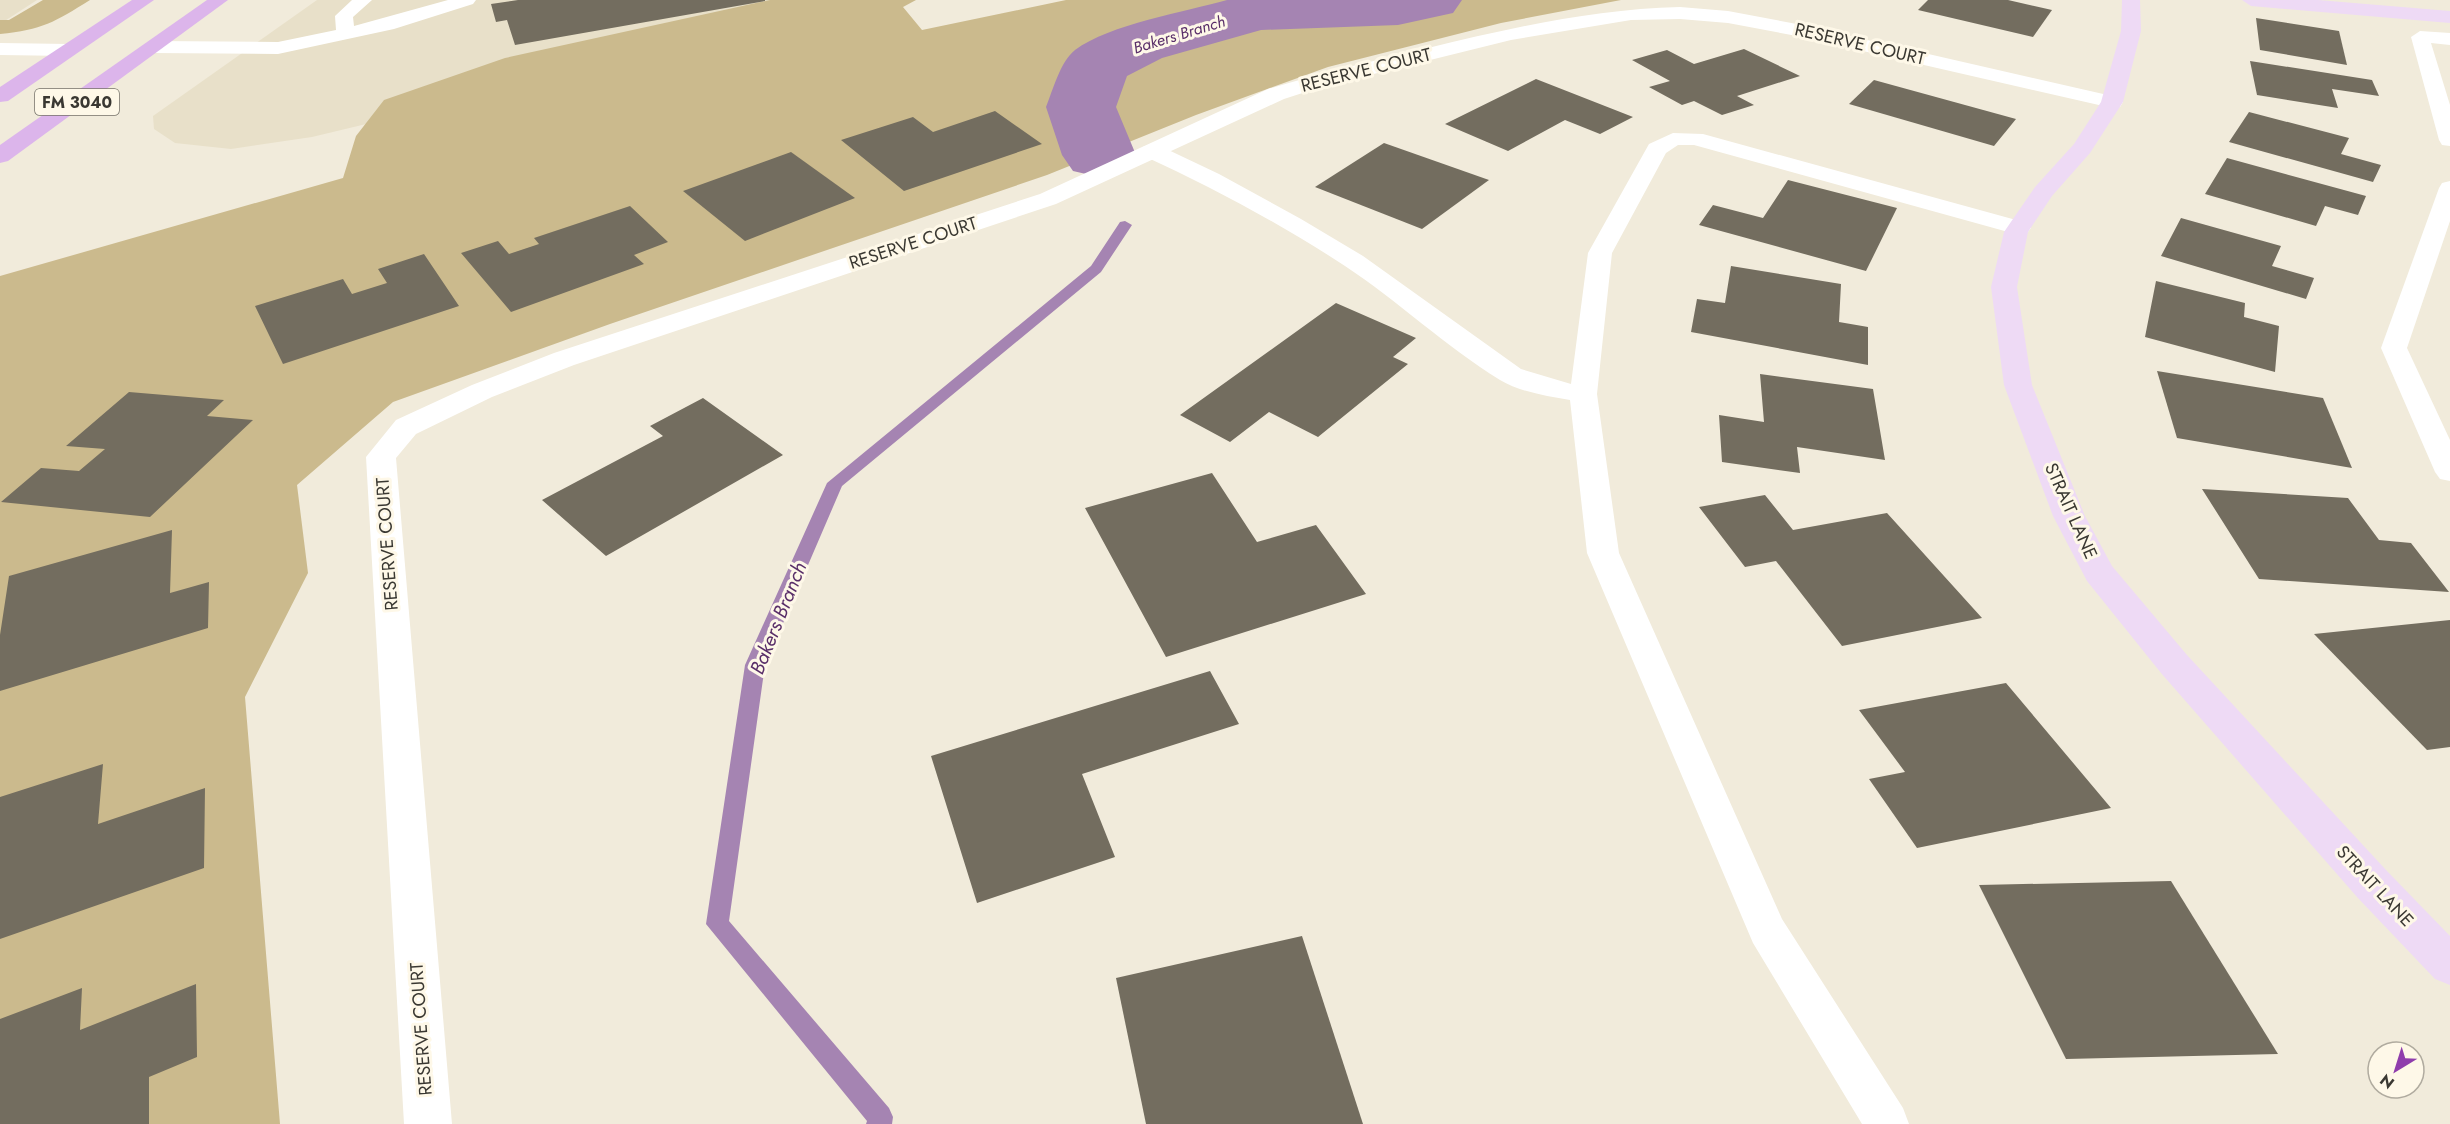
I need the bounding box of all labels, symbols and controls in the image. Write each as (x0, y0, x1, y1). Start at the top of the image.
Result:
water label: Bakers Branch (1130, 10, 1228, 59)
street label: RESERVE COURT (1792, 16, 1928, 72)
street label: RESERVE COURT (1298, 41, 1434, 99)
road number: FM 3040 (35, 89, 119, 115)
street label: RESERVE COURT (846, 210, 981, 276)
street label: STRAIT LANE (2038, 459, 2104, 563)
street label: RESERVE COURT (369, 476, 405, 611)
water label: Bakers Branch (743, 558, 814, 679)
street label: STRAIT LANE (2330, 840, 2420, 932)
street label: RESERVE COURT (403, 961, 439, 1096)
north arrow (2366, 1040, 2426, 1100)
text: N (2375, 1068, 2399, 1094)

